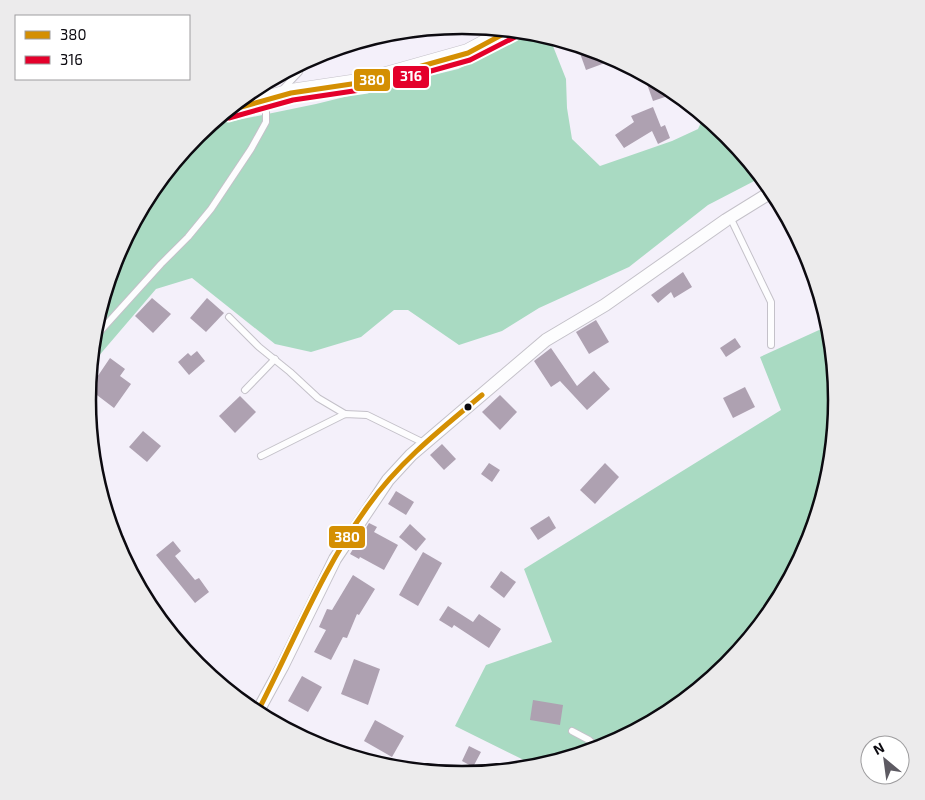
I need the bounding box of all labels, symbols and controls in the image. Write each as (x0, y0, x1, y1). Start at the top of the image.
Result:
legend (15, 15, 190, 80)
text: 380 (60, 25, 87, 43)
text: 316 (60, 50, 83, 68)
line badge: 316 (392, 65, 430, 89)
text: 316 (400, 67, 422, 84)
line badge: 380 (353, 68, 391, 92)
text: 380 (359, 71, 385, 88)
unlabelled marker (463, 402, 473, 412)
line badge: 380 (328, 525, 366, 549)
text: 380 (334, 528, 360, 545)
north arrow (860, 735, 910, 785)
text: N (870, 738, 887, 758)

